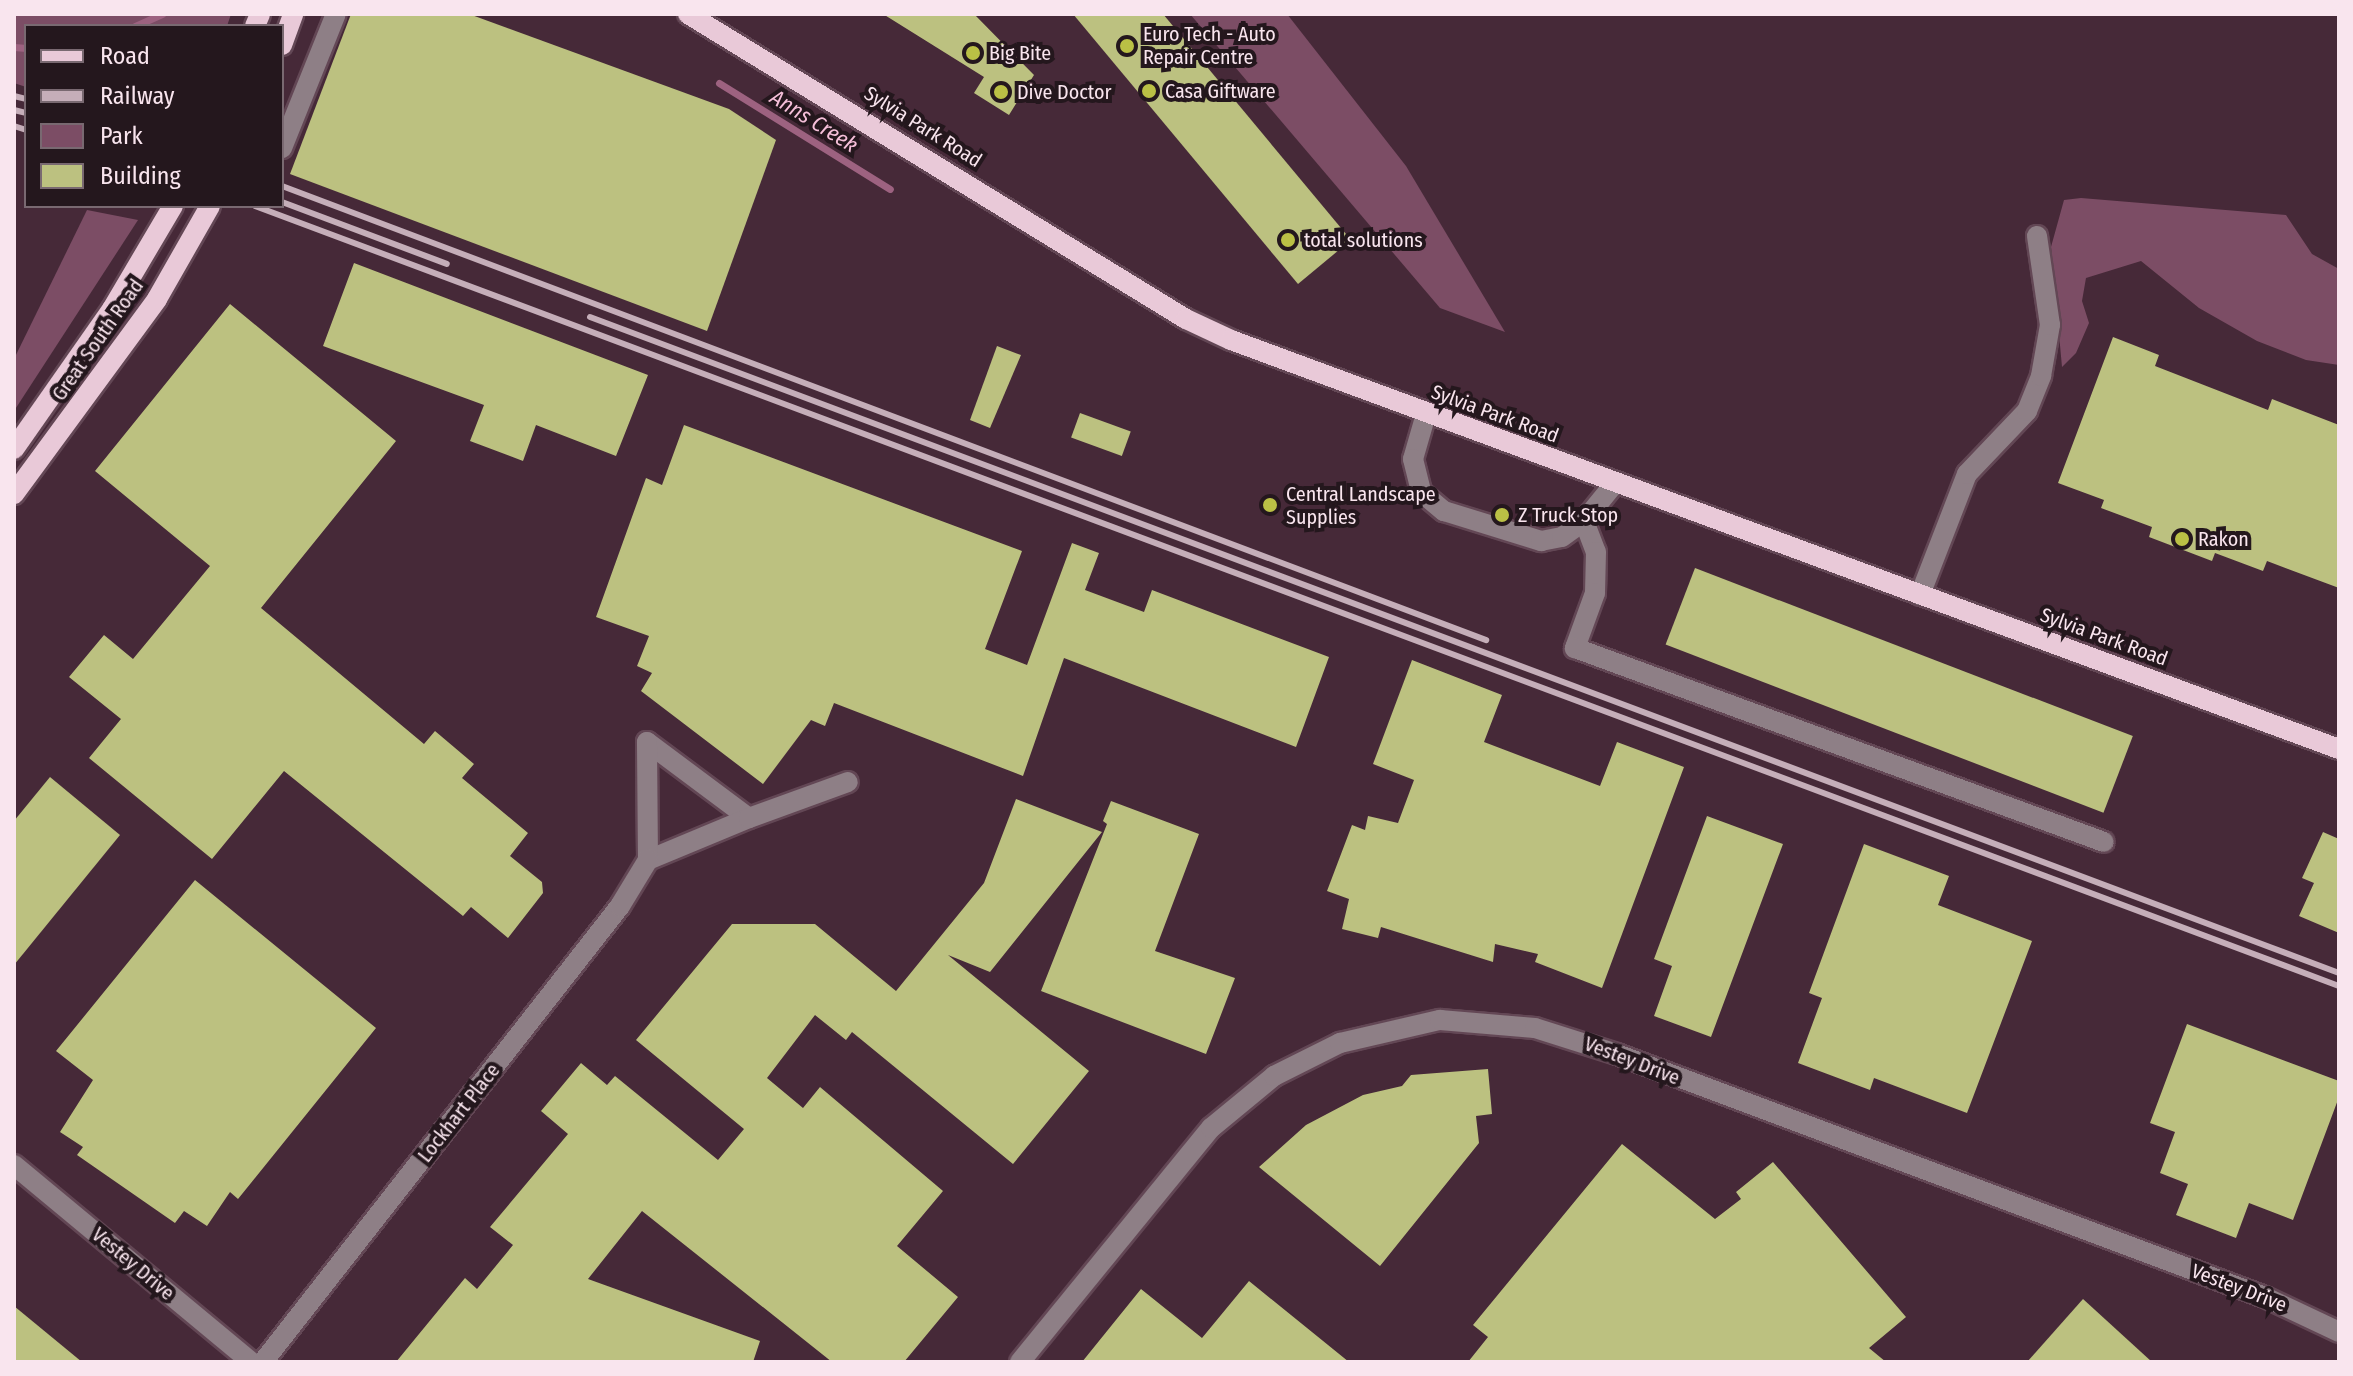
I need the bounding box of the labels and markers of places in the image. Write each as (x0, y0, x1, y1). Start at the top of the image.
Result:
place label: Euro Tech - Auto Repair Centre (1143, 22, 1276, 69)
marker: Euro Tech - Auto Repair Centre (1118, 37, 1136, 55)
place label: Big Bite (989, 41, 1051, 65)
marker: Big Bite (964, 44, 982, 62)
place label: Casa Giftware (1165, 79, 1276, 103)
place label: Dive Doctor (1017, 80, 1111, 104)
marker: Casa Giftware (1140, 82, 1158, 100)
marker: Dive Doctor (992, 83, 1010, 101)
place label: total solutions (1304, 228, 1423, 252)
marker: total solutions (1279, 231, 1297, 249)
place label: Central Landscape Supplies (1286, 482, 1436, 529)
marker: Central Landscape Supplies (1261, 496, 1279, 514)
place label: Z Truck Stop (1518, 503, 1618, 527)
marker: Z Truck Stop (1493, 506, 1511, 524)
place label: Rakon (2198, 527, 2249, 551)
marker: Rakon (2173, 530, 2191, 548)

